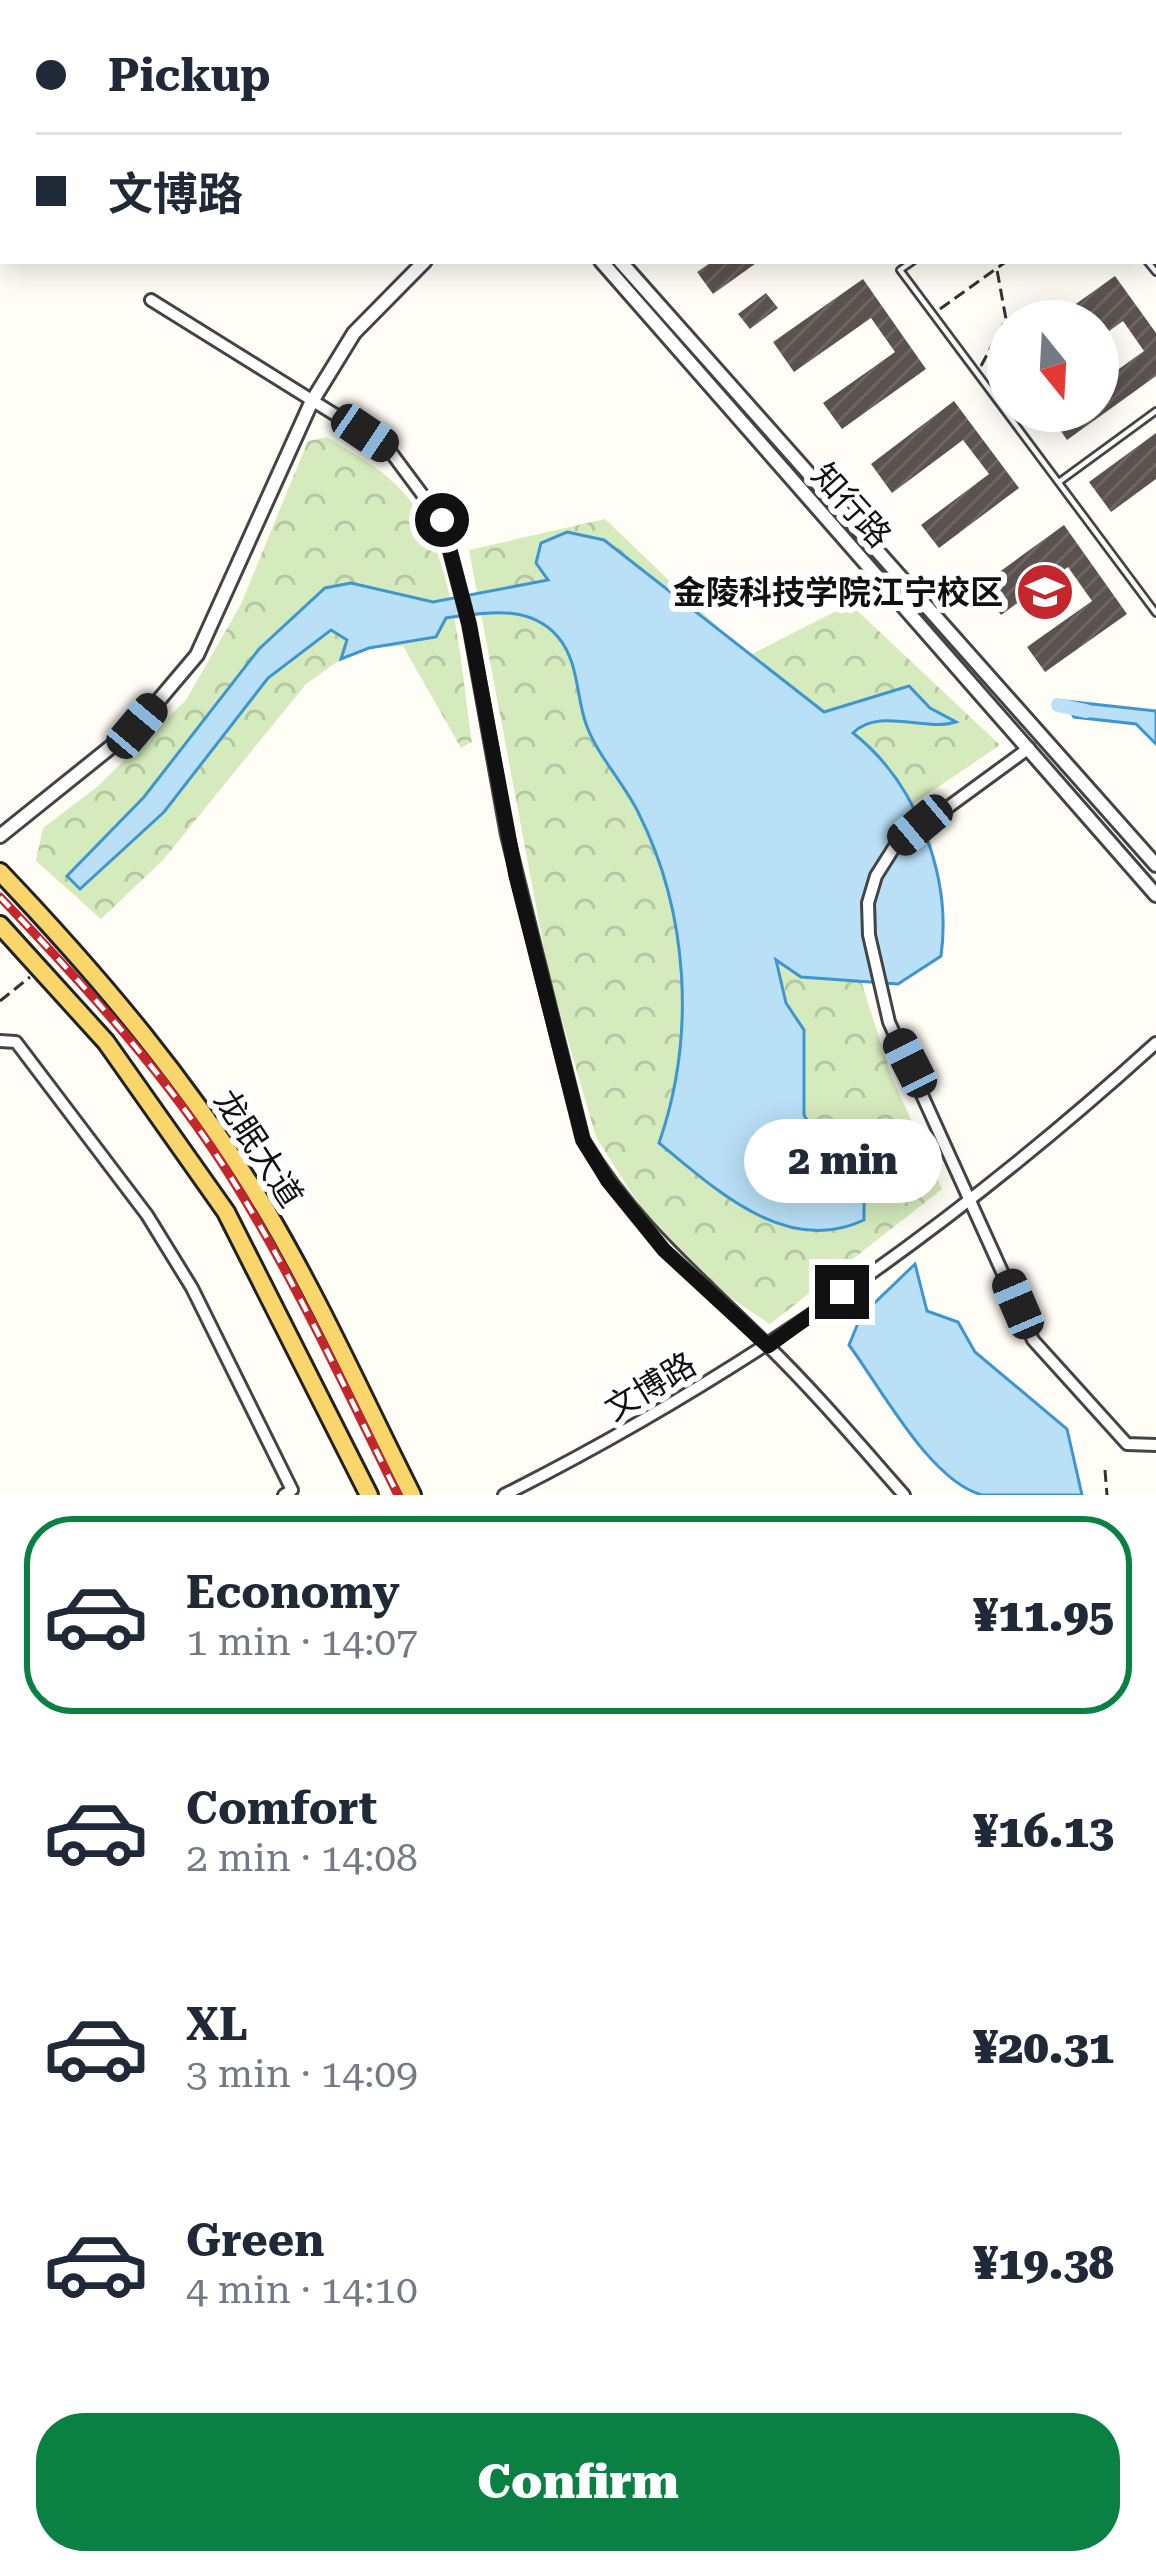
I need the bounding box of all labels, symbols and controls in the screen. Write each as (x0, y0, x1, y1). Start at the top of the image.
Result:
text: Pickup (108, 49, 271, 102)
text: 文博路 (108, 168, 243, 221)
north arrow (987, 300, 1119, 432)
map controls (987, 300, 1119, 432)
car (325, 398, 405, 468)
street label: 知行路 (804, 456, 899, 555)
route start (415, 493, 469, 547)
school or university icon: 金陵科技学院江宁校区 (1014, 561, 1076, 623)
place label: 金陵科技学院江宁校区 (673, 573, 1003, 612)
car (100, 687, 174, 765)
car (881, 788, 959, 862)
car (878, 1023, 942, 1103)
street label: 龙眠大道 (206, 1082, 311, 1214)
callout: 2 min (743, 1118, 941, 1202)
text: 2 min (788, 1138, 898, 1184)
car (987, 1264, 1049, 1344)
route end (815, 1265, 869, 1319)
street label: 文博路 (598, 1344, 703, 1429)
icon: car (42, 1561, 150, 1669)
text: Economy (186, 1566, 400, 1619)
text: ¥11.95 (973, 1589, 1114, 1642)
text: 1 min · 14:07 (186, 1619, 418, 1665)
icon: car (42, 1777, 150, 1885)
text: Comfort (186, 1782, 377, 1835)
text: ¥16.13 (973, 1805, 1114, 1858)
text: 2 min · 14:08 (186, 1835, 418, 1881)
icon: car (42, 1993, 150, 2101)
text: XL (186, 1998, 248, 2051)
text: ¥20.31 (973, 2021, 1114, 2074)
text: 3 min · 14:09 (186, 2051, 418, 2097)
icon: car (42, 2209, 150, 2317)
text: Green (186, 2214, 324, 2267)
text: ¥19.38 (973, 2237, 1114, 2290)
text: 4 min · 14:10 (186, 2267, 418, 2313)
button: Confirm (36, 2413, 1120, 2551)

